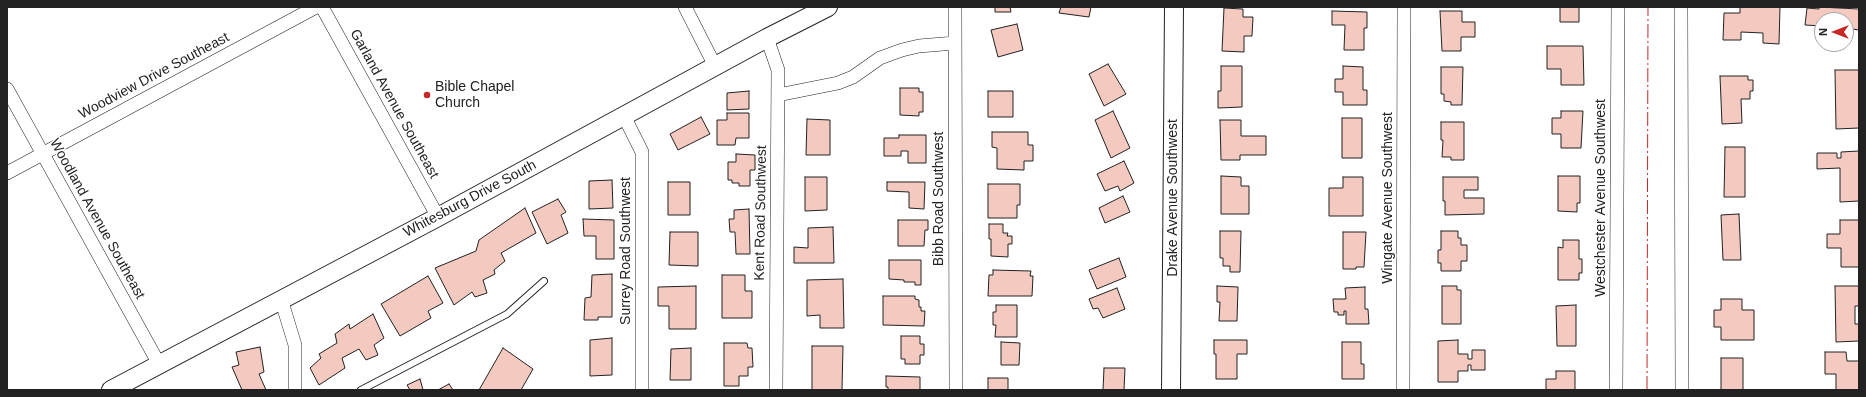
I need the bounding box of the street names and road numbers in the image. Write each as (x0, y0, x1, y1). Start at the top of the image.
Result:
street label: Garland Avenue Southeast (346, 27, 442, 181)
street label: Woodview Drive Southeast (76, 29, 232, 123)
street label: Westchester Avenue Southwest (1593, 99, 1609, 297)
street label: Wingate Avenue Southwest (1380, 112, 1396, 284)
street label: Drake Avenue Southwest (1165, 119, 1181, 277)
street label: Bibb Road Southwest (931, 132, 947, 266)
street label: Woodland Avenue Southeast (46, 136, 148, 302)
street label: Kent Road Southwest (751, 145, 771, 281)
street label: Whitesburg Drive South (401, 157, 539, 241)
street label: Surrey Road Southwest (618, 177, 634, 325)

